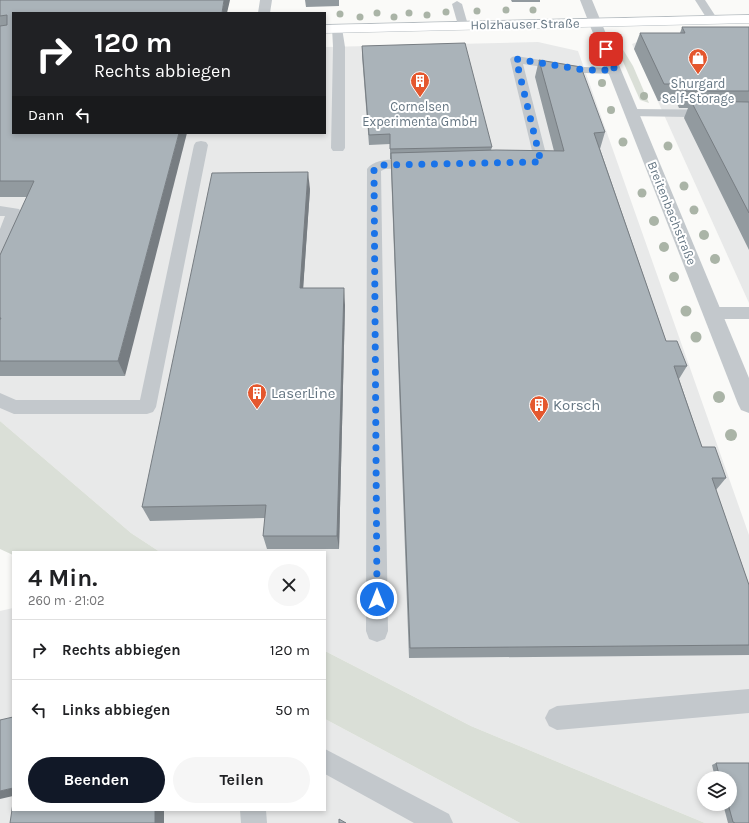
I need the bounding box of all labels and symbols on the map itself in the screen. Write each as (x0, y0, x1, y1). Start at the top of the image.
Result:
street label: Holzhauser Straße (470, 16, 580, 32)
pin (589, 32, 623, 66)
shop icon: Shurgard Self-Storage (687, 47, 709, 75)
building icon: Cornelsen Experimenta GmbH (409, 70, 431, 98)
place label: Shurgard Self-Storage (662, 76, 735, 106)
place label: Cornelsen Experimenta GmbH (362, 99, 478, 129)
street label: Breitenbachstraße (644, 159, 700, 267)
building icon: LaserLine (246, 382, 268, 410)
place label: LaserLine (271, 384, 336, 402)
building icon: Korsch (528, 394, 550, 422)
place label: Korsch (553, 396, 600, 414)
position arrow (356, 578, 398, 620)

